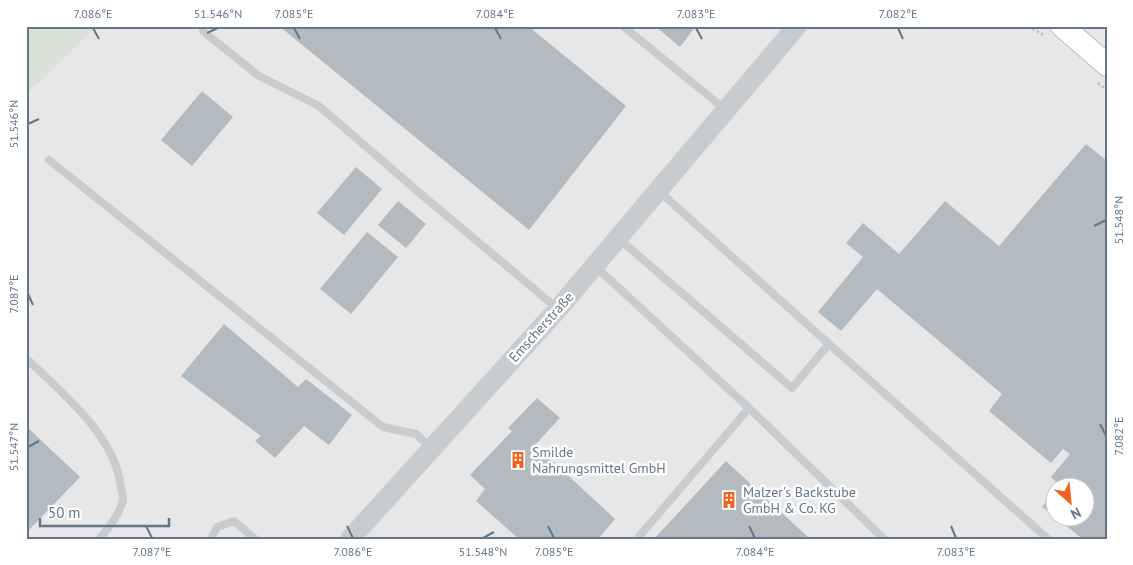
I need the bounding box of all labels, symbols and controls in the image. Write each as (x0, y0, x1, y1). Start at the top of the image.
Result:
text: 7.086°E (74, 6, 112, 21)
text: 51.546°N (194, 6, 242, 21)
text: 7.085°E (275, 6, 313, 21)
text: 7.084°E (476, 6, 514, 21)
text: 7.083°E (677, 6, 715, 21)
text: 7.082°E (879, 6, 917, 21)
text: 51.546°N (6, 100, 21, 148)
text: 51.548°N (1111, 196, 1126, 244)
text: 7.087°E (6, 275, 21, 313)
street label: Emscherstraße (505, 288, 577, 366)
text: 7.082°E (1111, 417, 1126, 455)
text: 51.547°N (6, 423, 21, 471)
place label: Smilde Nahrungsmittel GmbH (532, 443, 666, 477)
building icon: Smilde Nahrungsmittel GmbH (508, 450, 528, 470)
north arrow (1046, 478, 1096, 528)
place label: Malzer's Backstube GmbH & Co. KG (743, 483, 856, 517)
building icon: Malzer's Backstube GmbH & Co. KG (719, 490, 739, 510)
scale bar (40, 495, 169, 527)
text: 50 m (48, 503, 81, 522)
text: N (1068, 503, 1084, 524)
text: 7.087°E (133, 544, 171, 559)
text: 7.086°E (334, 544, 372, 559)
text: 51.548°N (459, 544, 507, 559)
text: 7.085°E (535, 544, 573, 559)
text: 7.084°E (736, 544, 774, 559)
text: 7.083°E (937, 544, 975, 559)

